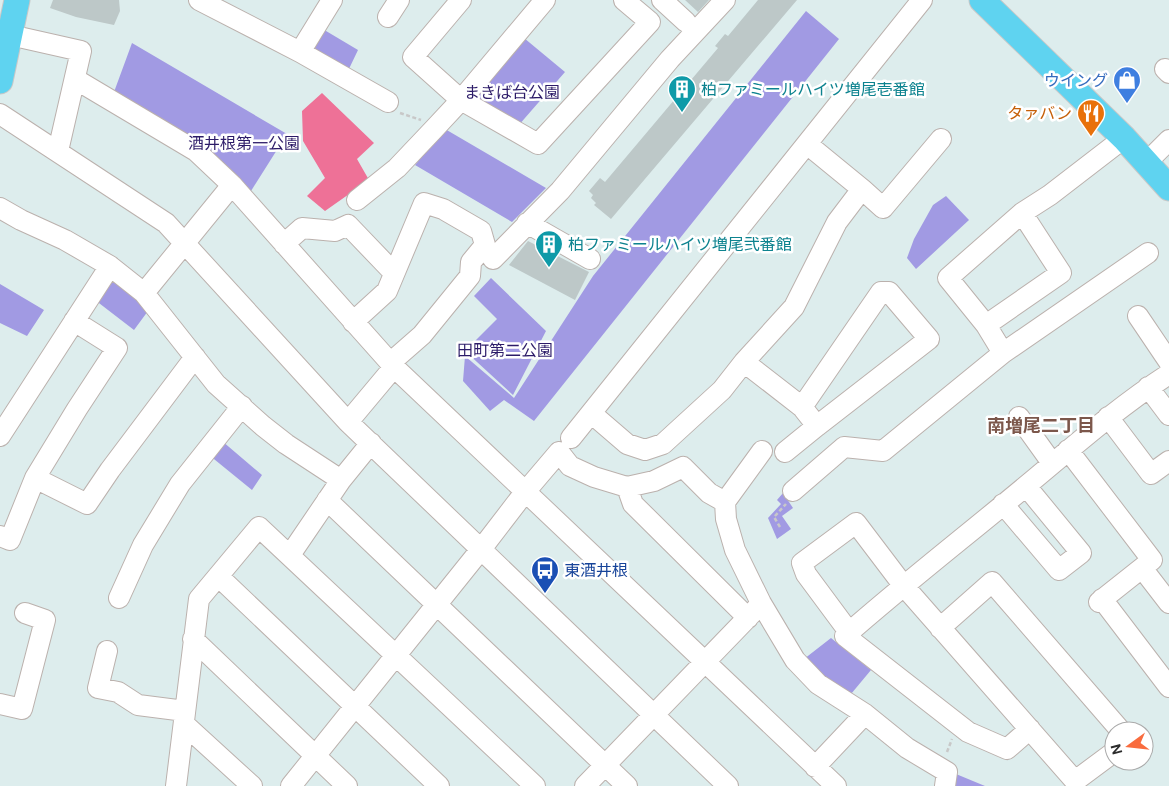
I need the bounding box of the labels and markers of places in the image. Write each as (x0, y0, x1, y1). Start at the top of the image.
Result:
shop icon: ウイング (1112, 65, 1142, 104)
place label: ウイング (1044, 70, 1108, 91)
building icon: 柏ファミールハイツ増尾壱番館 (667, 74, 697, 113)
place label: 柏ファミールハイツ増尾壱番館 (701, 79, 925, 100)
restaurant icon: タァバン (1076, 98, 1106, 137)
place label: タァバン (1007, 103, 1072, 124)
building icon: 柏ファミールハイツ増尾弐番館 (534, 229, 564, 268)
place label: 柏ファミールハイツ増尾弐番館 (568, 234, 792, 255)
bus stop icon: 東酒井根 (530, 555, 560, 594)
place label: 東酒井根 (564, 560, 628, 581)

